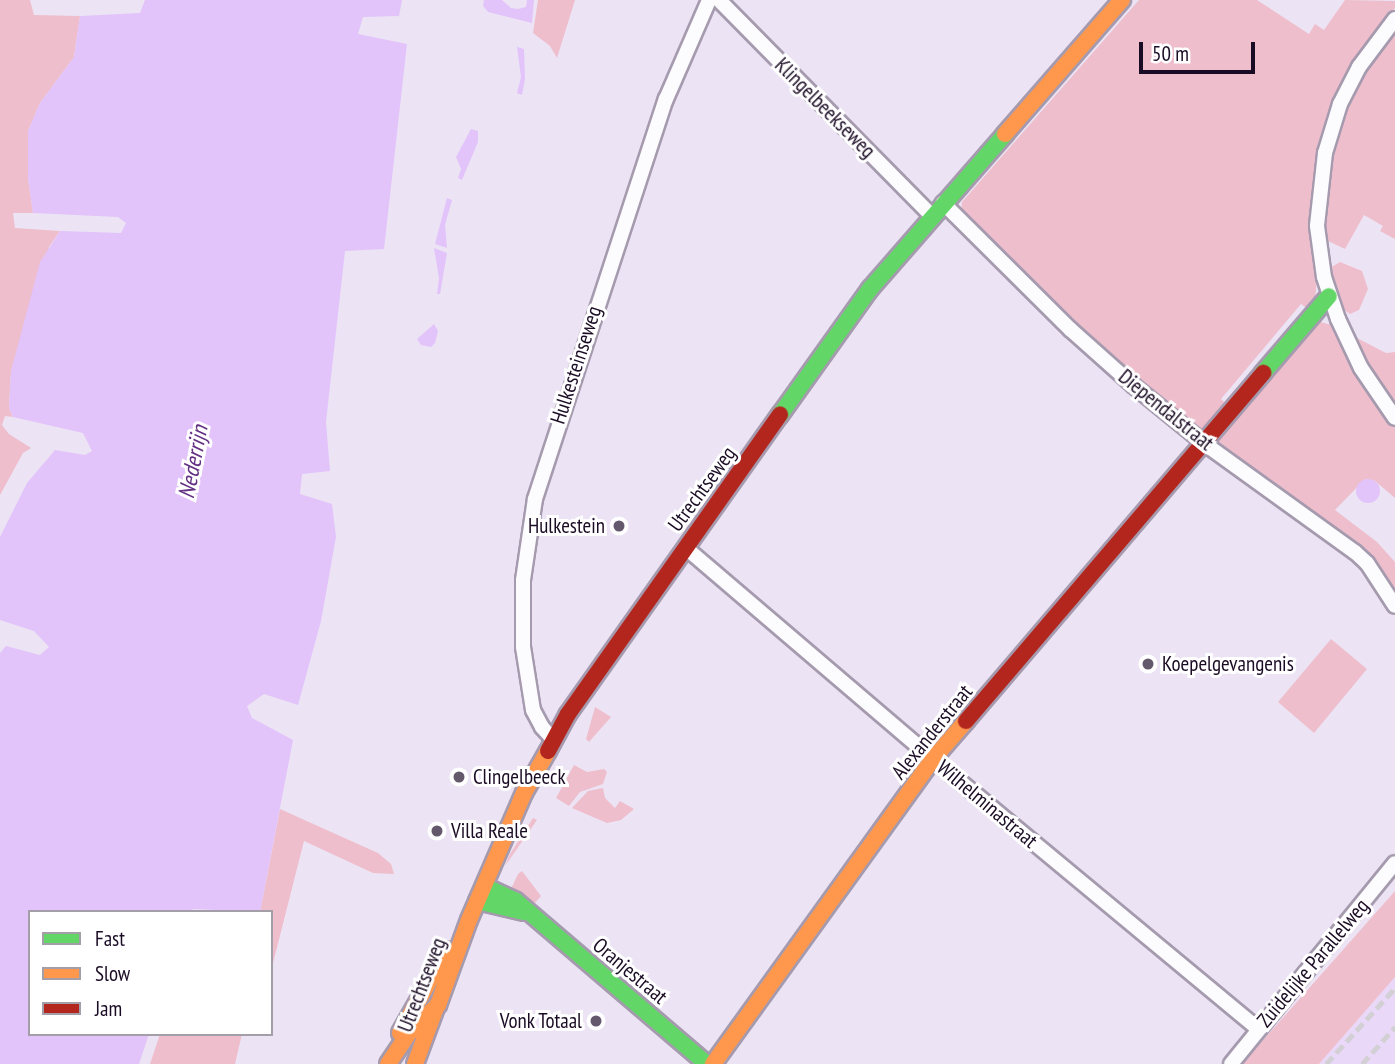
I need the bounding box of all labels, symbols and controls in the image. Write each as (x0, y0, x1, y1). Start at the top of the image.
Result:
scale bar (1143, 28, 1258, 72)
text: 50 m (1152, 40, 1189, 67)
street label: Klingelbeekseweg (770, 53, 880, 163)
street label: Hulkesteinseweg (545, 303, 607, 427)
street label: Diependalstraat (1113, 364, 1219, 456)
water label: Nederrijn (172, 423, 214, 501)
street label: Utrechtseweg (663, 442, 741, 536)
place label: Hulkestein (528, 513, 605, 539)
marker: Hulkestein (611, 518, 627, 534)
place label: Koepelgevangenis (1162, 651, 1294, 677)
marker: Koepelgevangenis (1140, 656, 1156, 672)
street label: Alexanderstraat (886, 680, 978, 784)
street label: Wilhelminastraat (932, 755, 1042, 853)
place label: Clingelbeeck (473, 764, 566, 790)
marker: Clingelbeeck (451, 769, 467, 785)
place label: Villa Reale (451, 818, 528, 844)
marker: Villa Reale (429, 823, 445, 839)
street label: Zuidelijke Parallelweg (1252, 894, 1374, 1032)
legend (28, 910, 273, 1036)
text: Fast (95, 925, 125, 952)
street label: Oranjestraat (588, 933, 672, 1009)
street label: Utrechtseweg (393, 934, 451, 1036)
text: Slow (95, 960, 130, 987)
text: Jam (95, 995, 122, 1022)
place label: Vonk Totaal (499, 1008, 582, 1034)
marker: Vonk Totaal (588, 1013, 604, 1029)

